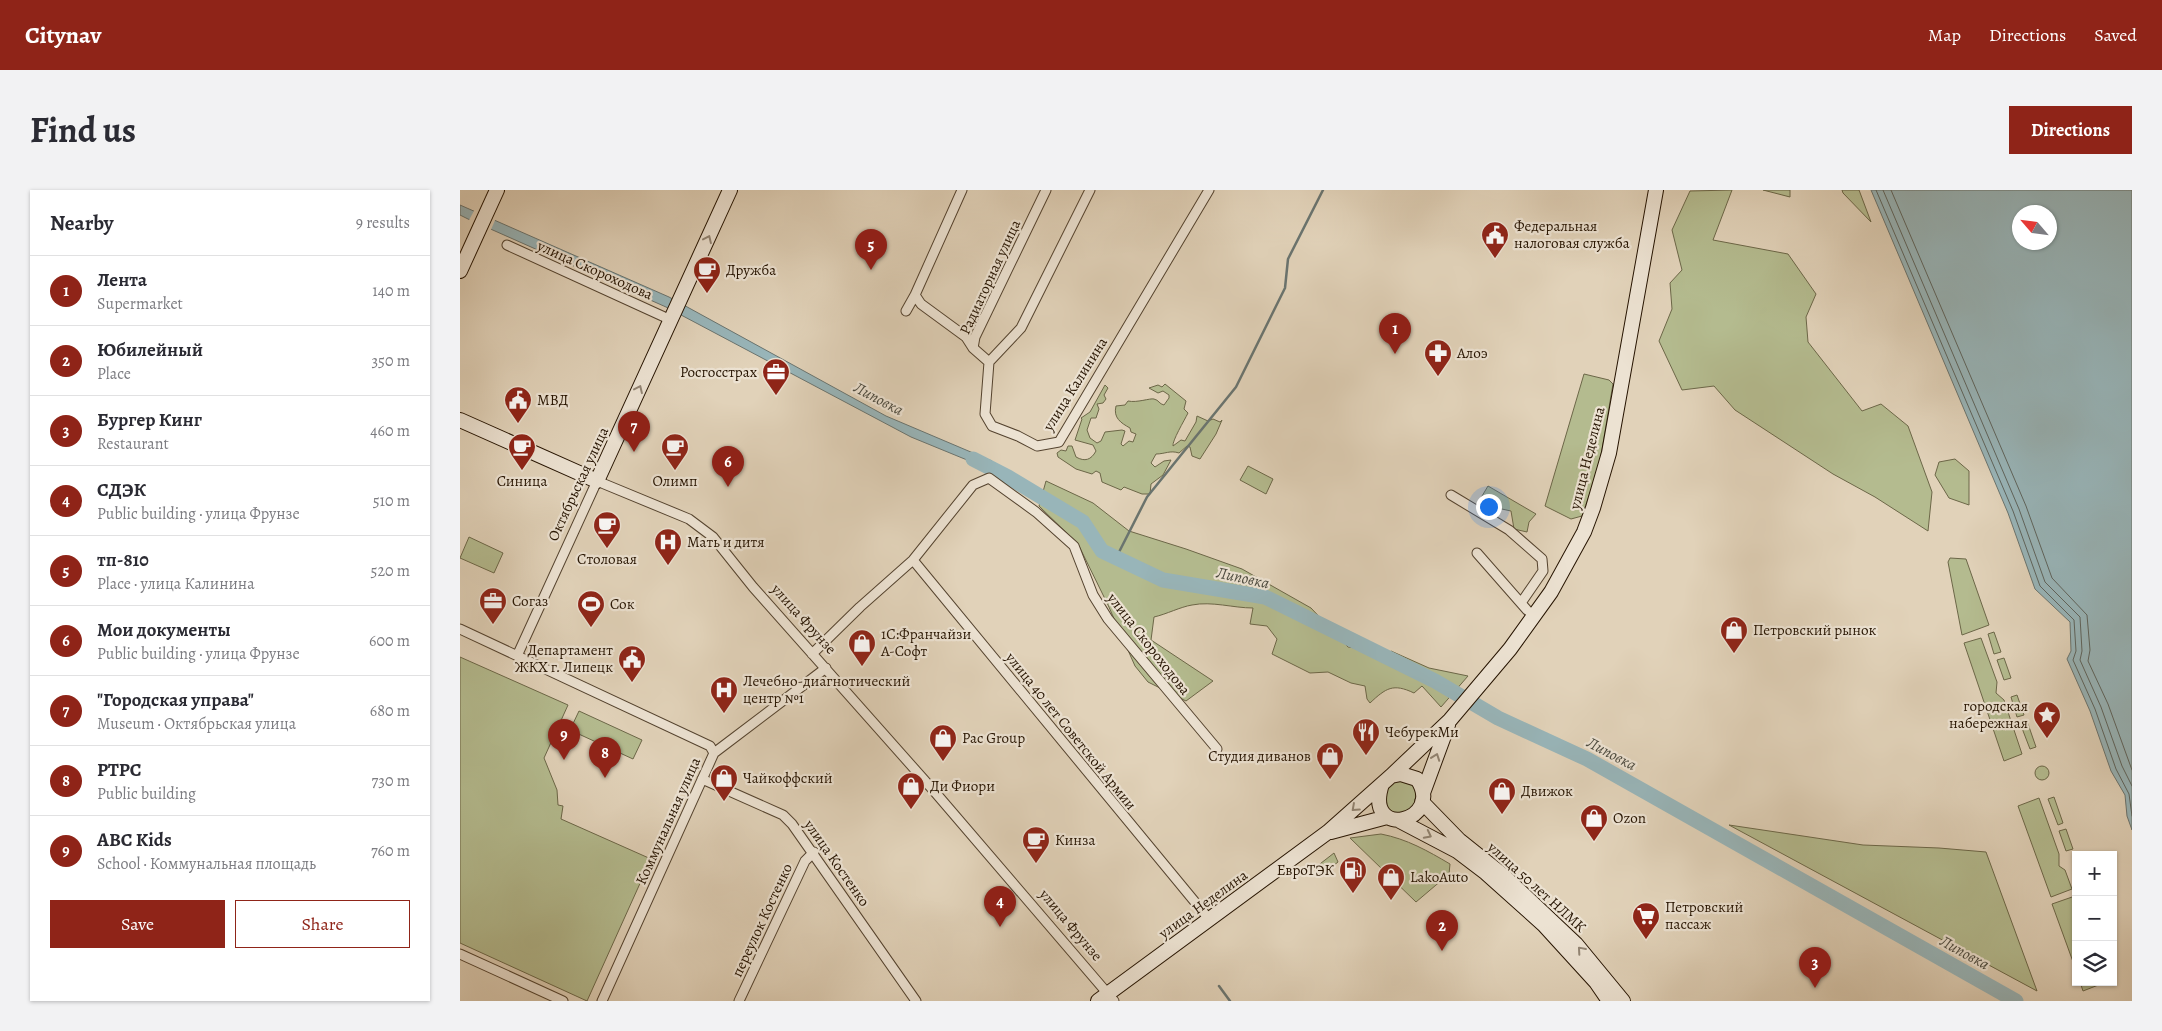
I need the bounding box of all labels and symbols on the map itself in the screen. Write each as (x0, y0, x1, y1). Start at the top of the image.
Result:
north arrow (2012, 205, 2057, 250)
street label: Радиаторная улица (955, 216, 1025, 338)
place label: Федеральная налоговая служба (1514, 216, 1630, 253)
public building icon: Федеральная налоговая служба (1480, 220, 1510, 259)
pin: 5 (855, 229, 887, 270)
street label: улица Скороходова (533, 235, 656, 304)
one-way arrow (702, 235, 712, 244)
cafe icon: Дружба (692, 255, 722, 294)
place label: Дружба (726, 260, 776, 280)
pin: 1 (1379, 313, 1411, 354)
street label: улица Калинина (1038, 333, 1112, 436)
pharmacy icon: Алоэ (1423, 338, 1453, 377)
place label: Алоэ (1456, 343, 1488, 363)
office icon: Росгосстрах (761, 357, 791, 396)
place label: Росгосстрах (680, 362, 758, 382)
water label: Липовка (849, 376, 907, 421)
public building icon: МВД (503, 385, 533, 424)
one-way arrow (633, 385, 643, 394)
place label: МВД (537, 390, 568, 410)
street label: улица Неделина (1564, 404, 1609, 512)
pin: 7 (618, 411, 650, 452)
street label: Октябрьская улица (543, 424, 613, 544)
cafe icon: Синица (507, 432, 537, 471)
cafe icon: Олимп (660, 432, 690, 471)
pin: 6 (712, 446, 744, 487)
place label: Синица (497, 471, 547, 491)
place label: Олимп (652, 471, 698, 491)
your location (1476, 494, 1502, 520)
cafe icon: Столовая (592, 510, 622, 549)
hospital icon: Мать и дитя (653, 527, 683, 566)
place label: Мать и дитя (687, 532, 764, 552)
place label: Столовая (577, 549, 637, 569)
water label: Липовка (1213, 561, 1271, 594)
street label: улица Фрунзе (766, 579, 841, 659)
office icon: Согаз (478, 586, 508, 625)
street label: улица Скороходова (1102, 588, 1195, 699)
sports icon: Сок (576, 589, 606, 628)
place label: Согаз (512, 591, 548, 611)
place label: Сок (610, 594, 635, 614)
shop icon: Петровский рынок (1719, 615, 1749, 654)
place label: Петровский рынок (1753, 620, 1877, 640)
place label: 1С:Франчайзи А-Софт (880, 624, 972, 661)
shop icon: 1С:Франчайзи А-Софт (847, 628, 877, 667)
place label: Департамент ЖКХ г. Липецк (515, 640, 613, 677)
public building icon: Департамент ЖКХ г. Липецк (617, 644, 647, 683)
street label: улица 40 лет Советской Армии (1000, 647, 1141, 814)
place label: Лечебно-диагнотический центр №1 (743, 671, 910, 708)
hospital icon: Лечебно-диагнотический центр №1 (709, 675, 739, 714)
place label: городская набережная (1949, 696, 2028, 733)
place icon: городская набережная (2032, 700, 2062, 739)
restaurant icon: ЧебурекМи (1351, 717, 1381, 756)
pin: 9 (548, 719, 580, 760)
place label: ЧебурекМи (1385, 722, 1459, 742)
shop icon: Pac Group (928, 723, 958, 762)
place label: Pac Group (962, 728, 1025, 748)
water label: Липовка (1582, 731, 1640, 776)
pin: 8 (589, 737, 621, 778)
shop icon: Студия диванов (1315, 741, 1345, 780)
place label: Студия диванов (1208, 746, 1311, 766)
one-way arrow (1430, 753, 1440, 762)
street label: Коммунальная улица (631, 754, 705, 888)
shop icon: Чайкоффский (709, 763, 739, 802)
place label: Чайкоффский (743, 768, 833, 788)
shop icon: Ди Фиори (896, 771, 926, 810)
place label: Ди Фиори (930, 776, 995, 796)
shop icon: Движок (1487, 776, 1517, 815)
place label: Движок (1521, 781, 1573, 801)
one-way arrow (1351, 802, 1360, 811)
shop icon: Ozon (1579, 803, 1609, 842)
place label: Ozon (1613, 808, 1646, 828)
street label: улица Костенко (799, 815, 874, 910)
cafe icon: Кинза (1021, 825, 1051, 864)
one-way arrow (1423, 829, 1432, 839)
place label: Кинза (1055, 830, 1096, 850)
street label: улица 50 лет НЛМК (1483, 837, 1591, 937)
fuel station icon: ЕвроТЭК (1338, 855, 1368, 894)
street label: переулок Костенко (727, 860, 797, 980)
place label: ЕвроТЭК (1277, 860, 1334, 880)
shop icon: LakoAuto (1376, 862, 1406, 901)
street label: улица Неделина (1154, 865, 1252, 944)
place label: LakoAuto (1410, 867, 1468, 887)
street label: улица Фрунзе (1034, 884, 1107, 965)
pin: 4 (984, 886, 1016, 927)
place label: Петровский пассаж (1665, 897, 1744, 934)
supermarket icon: Петровский пассаж (1631, 901, 1661, 940)
pin: 2 (1426, 910, 1458, 951)
water label: Липовка (1935, 930, 1993, 975)
one-way arrow (1578, 947, 1587, 956)
pin: 3 (1799, 947, 1831, 988)

